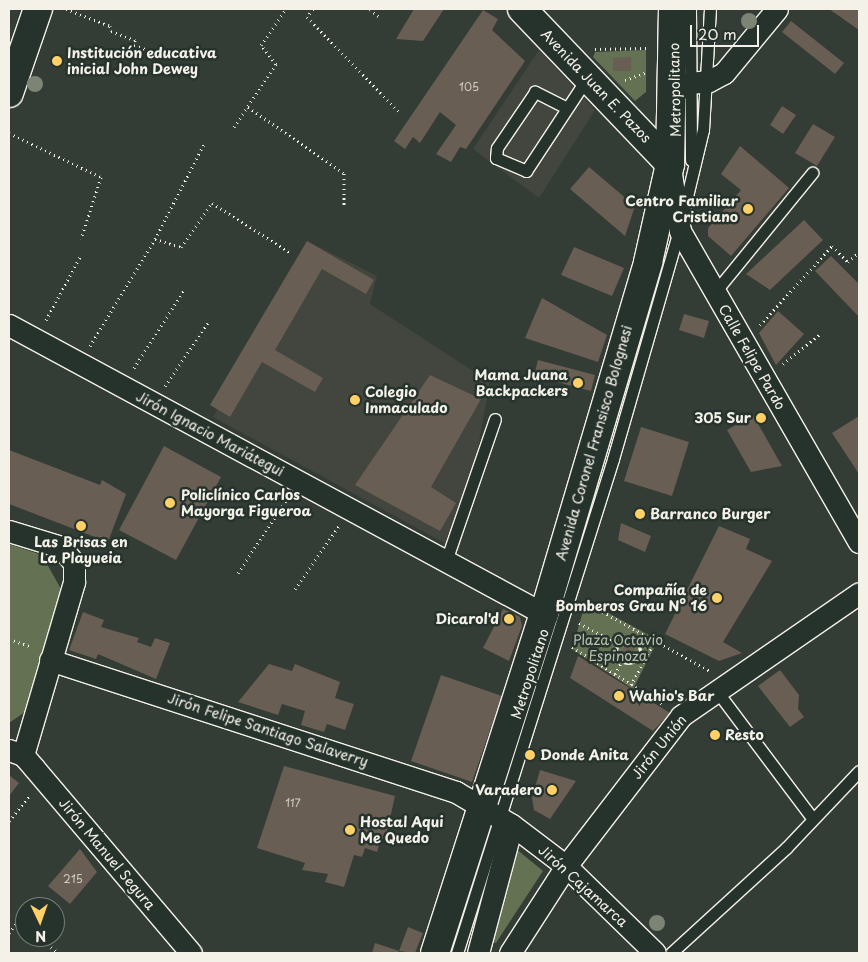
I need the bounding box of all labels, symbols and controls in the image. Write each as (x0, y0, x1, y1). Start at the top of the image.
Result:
scale bar (693, 15, 762, 47)
text: 20 m (698, 22, 737, 45)
street label: Avenida Juan E. Pazos (538, 26, 654, 146)
street label: Metropolitano (666, 43, 684, 137)
place label: Institución educativa inicial John Dewey (67, 45, 217, 78)
marker: Institución educativa inicial John Dewey (51, 55, 63, 67)
house number: 105 (459, 80, 479, 94)
place label: Centro Familiar Cristiano (625, 193, 738, 226)
marker: Centro Familiar Cristiano (742, 203, 754, 215)
street label: Calle Felipe Pardo (715, 301, 789, 413)
street label: Avenida Coronel Fransisco Bolognesi (552, 322, 636, 564)
place label: Mama Juana Backpackers (474, 367, 568, 400)
marker: Mama Juana Backpackers (572, 377, 584, 389)
place label: Colegio Inmaculado (365, 384, 447, 417)
street label: Jirón Ignacio Mariátegui (134, 388, 286, 480)
marker: Colegio Inmaculado (349, 394, 361, 406)
place label: 305 Sur (694, 410, 751, 426)
marker: 305 Sur (755, 412, 767, 424)
place label: Policlínico Carlos Mayorga Figueroa (181, 487, 312, 520)
marker: Policlínico Carlos Mayorga Figueroa (163, 496, 177, 510)
place label: Barranco Burger (650, 506, 771, 522)
marker: Barranco Burger (634, 508, 646, 520)
marker: Las Brisas en La Playueia (75, 520, 87, 532)
place label: Las Brisas en La Playueia (34, 534, 128, 566)
place label: Compañía de Bomberos Grau Nº 16 (554, 582, 707, 614)
marker: Compañía de Bomberos Grau Nº 16 (711, 592, 723, 604)
place label: Dicarol'd (435, 611, 499, 627)
marker: Dicarol'd (503, 613, 515, 625)
street label: Metropolitano (507, 627, 553, 721)
park label: Plaza Octavio Espinoza (573, 632, 663, 664)
place label: Wahio's Bar (629, 688, 715, 704)
street label: Jirón Felipe Santiago Salaverry (165, 689, 371, 771)
marker: Wahio's Bar (613, 690, 625, 702)
street label: Jirón Unión (628, 711, 690, 783)
place label: Resto (725, 727, 764, 743)
marker: Resto (709, 729, 721, 741)
place label: Donde Anita (540, 747, 630, 763)
marker: Donde Anita (524, 749, 536, 761)
place label: Varadero (475, 782, 542, 798)
marker: Varadero (546, 784, 558, 796)
street label: Jirón Manuel Segura (56, 795, 158, 913)
house number: 117 (285, 796, 301, 810)
place label: Hostal Aqui Me Quedo (360, 814, 444, 846)
marker: Hostal Aqui Me Quedo (344, 824, 356, 836)
street label: Jirón Cajamarca (535, 841, 631, 931)
house number: 215 (63, 872, 83, 886)
north arrow (15, 897, 65, 947)
text: N (35, 926, 47, 947)

